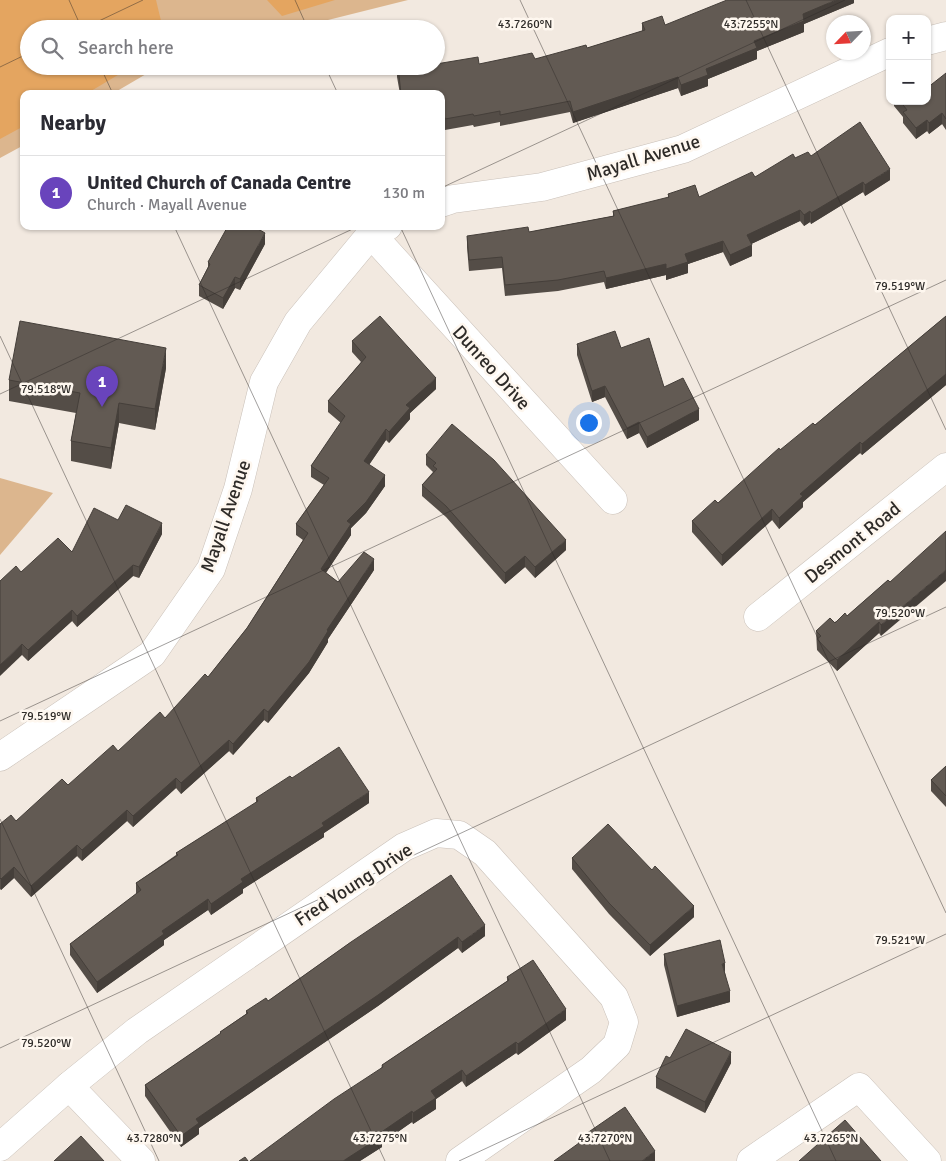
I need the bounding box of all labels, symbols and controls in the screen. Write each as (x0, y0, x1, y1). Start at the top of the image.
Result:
north arrow (826, 15, 871, 60)
map controls (886, 15, 931, 105)
button: + (886, 15, 931, 60)
text: 43.7260°N (498, 17, 552, 32)
text: 43.7255°N (724, 17, 778, 32)
search box (20, 20, 445, 75)
icon: search (38, 34, 66, 62)
text: Search here (78, 36, 174, 60)
button: − (886, 60, 931, 105)
text: Nearby (40, 110, 106, 136)
street label: Mayall Avenue (584, 129, 703, 187)
text: United Church of Canada Centre (87, 171, 351, 195)
text: 1 (52, 183, 60, 203)
text: 130 m (383, 183, 425, 203)
text: Church · Mayall Avenue (87, 195, 247, 215)
text: 79.519°W (875, 279, 925, 294)
street label: Dunreo Drive (447, 320, 536, 415)
pin: 1 (86, 366, 118, 407)
text: 79.518°W (21, 382, 71, 397)
your location (576, 410, 602, 436)
street label: Mayall Avenue (195, 457, 256, 576)
street label: Desmont Road (800, 497, 906, 589)
text: 79.520°W (875, 606, 925, 621)
text: 79.519°W (21, 709, 71, 724)
street label: Fred Young Drive (290, 838, 417, 932)
text: 79.521°W (875, 933, 925, 948)
text: 79.520°W (21, 1036, 71, 1051)
text: 43.7280°N (127, 1131, 181, 1146)
text: 43.7275°N (353, 1131, 407, 1146)
text: 43.7270°N (578, 1131, 632, 1146)
text: 43.7265°N (804, 1131, 858, 1146)

